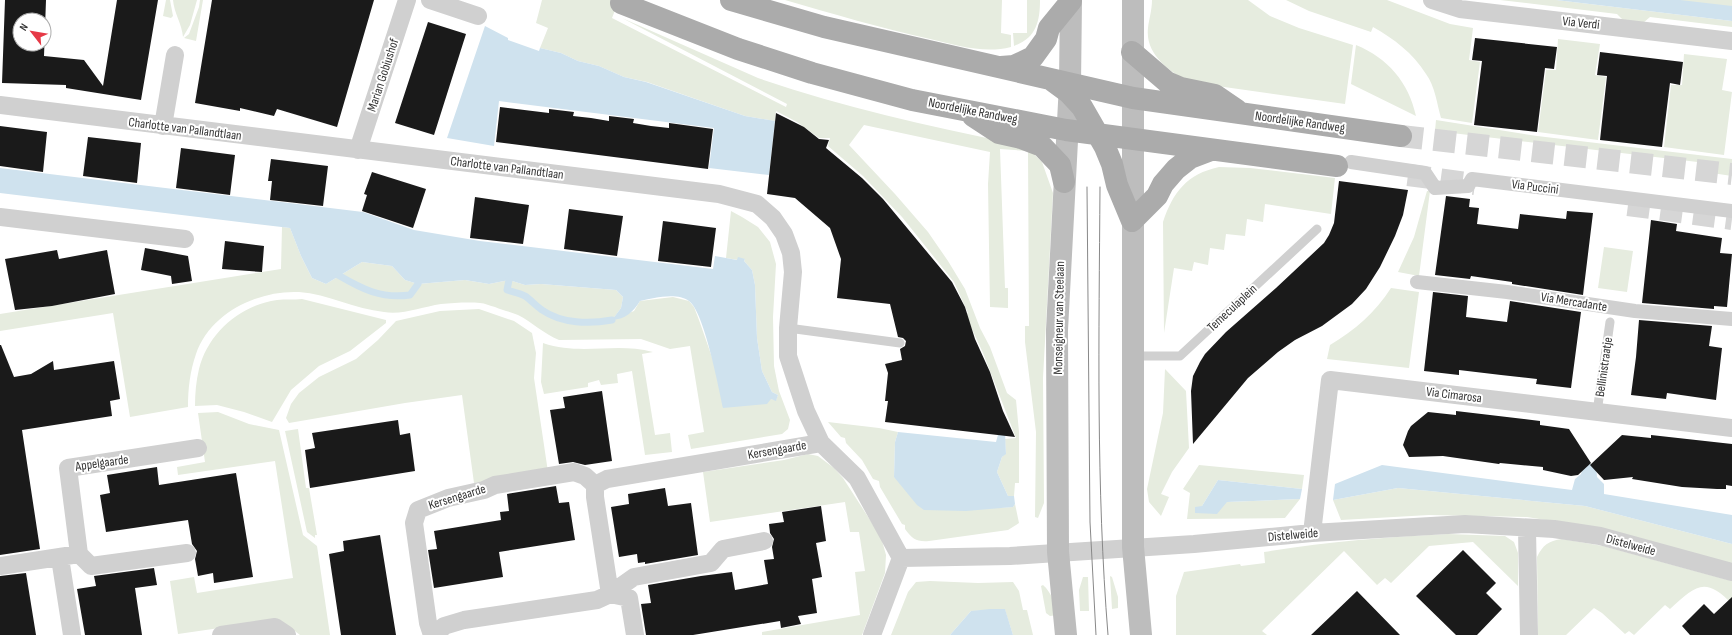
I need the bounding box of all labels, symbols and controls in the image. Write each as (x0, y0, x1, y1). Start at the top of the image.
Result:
north arrow (12, 12, 52, 52)
street label: Via Verdi (1562, 13, 1600, 33)
text: N (17, 21, 31, 33)
street label: Marian Gobiushof (364, 36, 402, 114)
street label: Noordelijke Randweg (927, 95, 1019, 127)
street label: Noordelijke Randweg (1254, 108, 1346, 136)
street label: Charlotte van Pallandtlaan (127, 114, 243, 144)
street label: Charlotte van Pallandtlaan (449, 153, 565, 183)
street label: Via Puccini (1511, 176, 1559, 198)
street label: Monseigneur van Steelaan (1050, 261, 1068, 375)
street label: Temeculaplein (1204, 281, 1260, 335)
street label: Via Mercadante (1540, 289, 1608, 315)
street label: Bellinistraatje (1592, 336, 1616, 398)
street label: Via Cimarosa (1425, 384, 1483, 406)
street label: Kersengaarde (747, 437, 807, 463)
street label: Appelgaarde (73, 451, 130, 475)
street label: Kersengaarde (426, 481, 488, 513)
street label: Distelweide (1267, 525, 1319, 545)
street label: Distelweide (1605, 531, 1657, 559)

